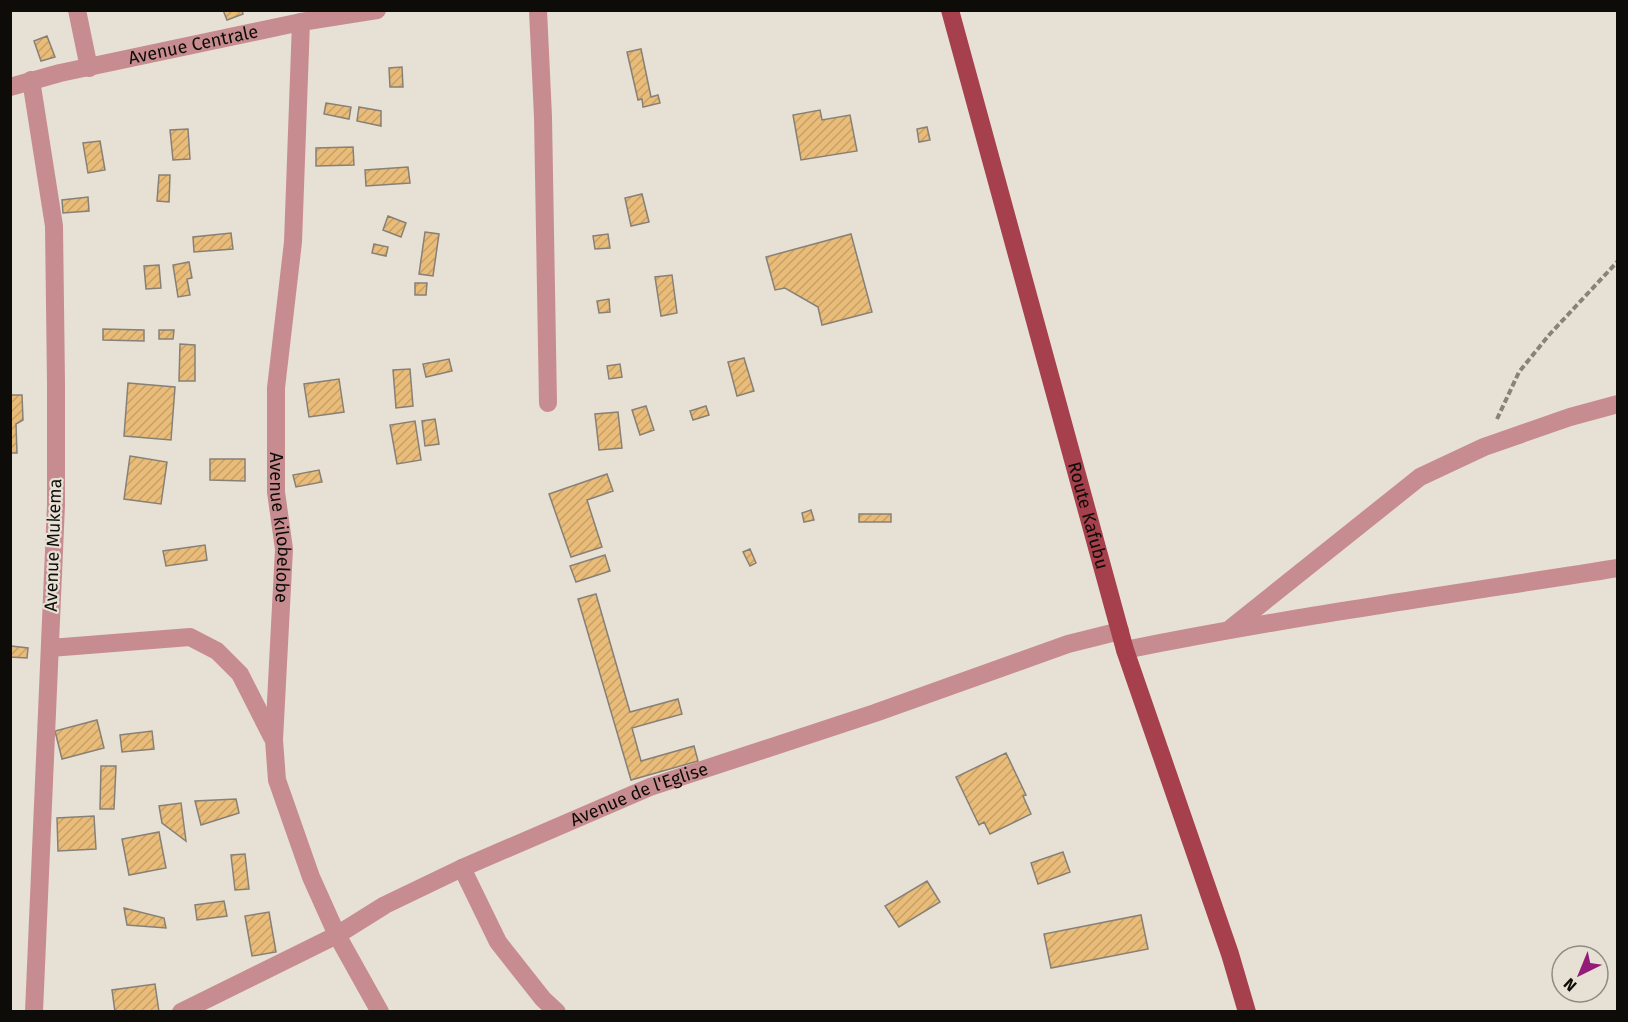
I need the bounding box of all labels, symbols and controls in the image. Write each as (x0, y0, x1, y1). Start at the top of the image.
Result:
street label: Avenue Centrale (126, 20, 260, 69)
street label: Avenue kilobelobe (265, 452, 295, 603)
street label: Route Kafubu (1063, 459, 1113, 572)
street label: Avenue Mukema (40, 478, 66, 612)
street label: Avenue de l'Eglise (567, 758, 711, 831)
north arrow (1550, 944, 1610, 1004)
text: N (1560, 974, 1580, 995)

